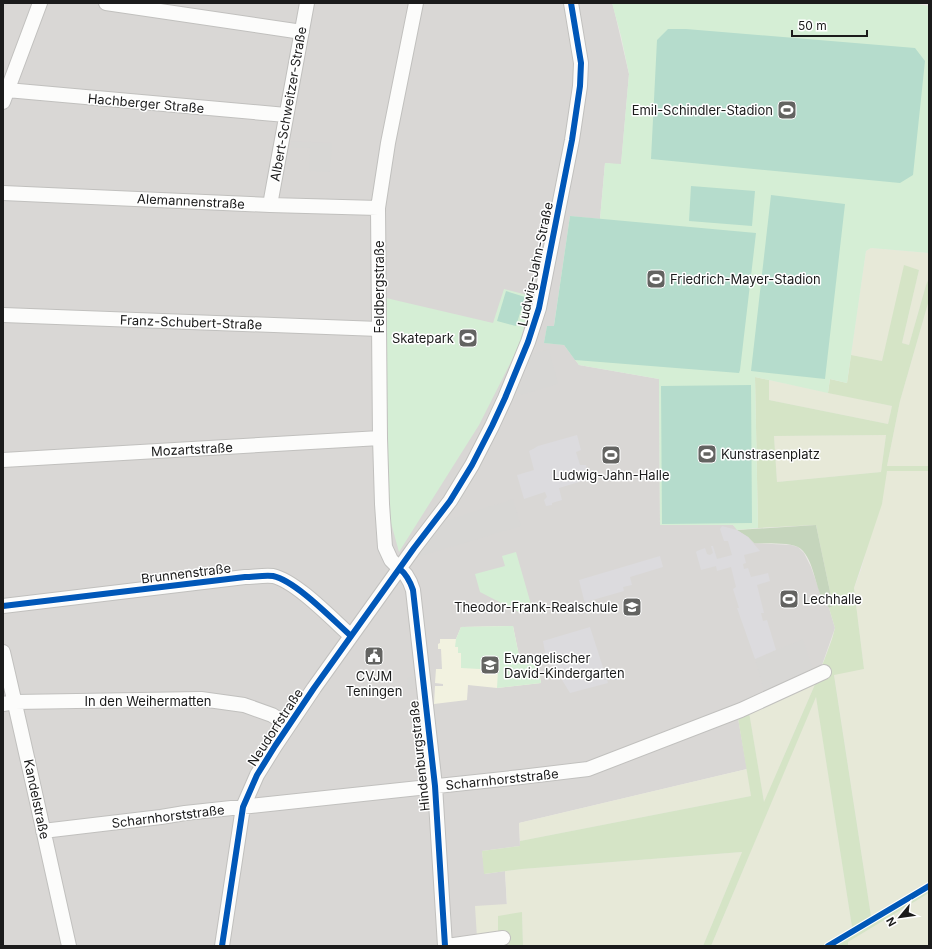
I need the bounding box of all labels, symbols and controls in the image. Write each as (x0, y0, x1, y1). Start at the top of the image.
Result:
scale bar (792, 12, 867, 38)
text: 50 m (798, 18, 827, 33)
street label: Albert-Schweitzer-Straße (266, 25, 310, 183)
street label: Hachberger Straße (87, 90, 205, 116)
sports icon: Emil-Schindler-Stadion (776, 99, 798, 121)
place label: Emil-Schindler-Stadion (632, 102, 773, 118)
street label: Alemannenstraße (137, 190, 245, 212)
street label: Ludwig-Jahn-Straße (514, 200, 556, 328)
street label: Feldbergstraße (371, 241, 387, 333)
sports icon: Friedrich-Mayer-Stadion (645, 268, 667, 290)
place label: Friedrich-Mayer-Stadion (670, 271, 821, 287)
street label: Franz-Schubert-Straße (120, 312, 262, 332)
sports icon: Skatepark (457, 327, 479, 349)
place label: Skatepark (392, 330, 454, 346)
street label: Mozartstraße (151, 439, 233, 459)
sports icon: Kunstrasenplatz (696, 443, 718, 465)
sports icon: Ludwig-Jahn-Halle (600, 444, 622, 466)
place label: Kunstrasenplatz (721, 446, 820, 462)
place label: Ludwig-Jahn-Halle (552, 467, 670, 483)
street label: Brunnenstraße (140, 560, 232, 586)
sports icon: Lechhalle (778, 588, 800, 610)
place label: Lechhalle (803, 591, 862, 607)
school or university icon: Theodor-Frank-Realschule (621, 596, 643, 618)
place label: Theodor-Frank-Realschule (454, 599, 618, 615)
public building icon: CVJM Teningen (363, 645, 385, 667)
place label: Evangelischer David-Kindergarten (504, 650, 625, 681)
school or university icon: Evangelischer David-Kindergarten (479, 654, 501, 676)
place label: CVJM Teningen (346, 668, 402, 699)
street label: Neudorfstraße (244, 685, 306, 769)
street label: In den Weihermatten (85, 693, 211, 709)
street label: Hindenburgstraße (405, 700, 433, 812)
street label: Kandelstraße (21, 758, 53, 840)
street label: Scharnhorststraße (445, 765, 559, 793)
street label: Scharnhorststraße (111, 801, 225, 831)
north arrow (880, 897, 920, 937)
text: N (883, 915, 899, 929)

